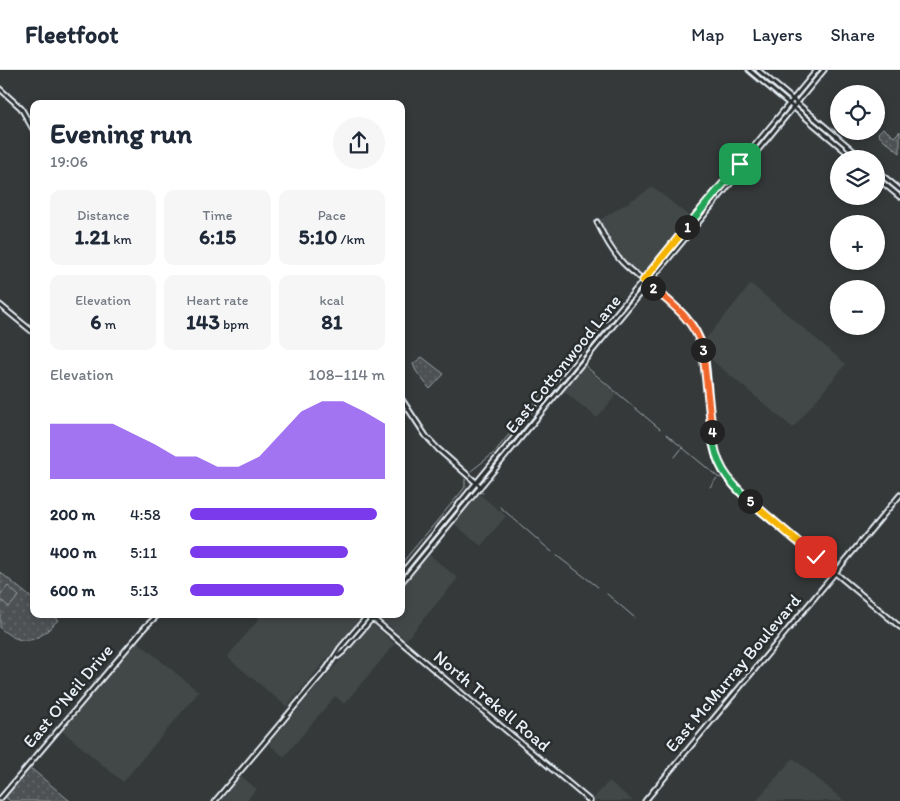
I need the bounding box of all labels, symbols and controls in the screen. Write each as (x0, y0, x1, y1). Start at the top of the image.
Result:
text: Fleetfoot (25, 20, 118, 49)
text: Map (691, 24, 724, 46)
text: Layers (752, 24, 802, 46)
text: Share (830, 24, 875, 46)
map controls (830, 85, 885, 335)
button: locate (830, 85, 885, 140)
text: Evening run (50, 116, 192, 150)
button: share (333, 117, 385, 169)
pin (719, 143, 761, 185)
icon: arrive (726, 150, 754, 178)
button: layers (830, 150, 885, 205)
text: 19:06 (50, 152, 88, 171)
text: Distance (77, 207, 129, 224)
text: Time (203, 207, 232, 224)
text: Pace (318, 207, 346, 224)
pin: 1 (674, 214, 700, 240)
button: + (830, 215, 885, 270)
text: 1 (684, 219, 691, 236)
text: 1.21 (74, 224, 110, 249)
text: 6:15 (199, 224, 236, 249)
text: 5:10 (299, 224, 337, 249)
text: km (110, 231, 132, 248)
text: /km (337, 231, 365, 248)
pin: 2 (640, 276, 666, 300)
text: 2 (650, 280, 657, 297)
button: − (830, 280, 885, 335)
street label: East Cottonwood Lane (500, 290, 626, 438)
text: Elevation (75, 292, 131, 309)
text: Heart rate (187, 292, 248, 309)
text: kcal (319, 292, 344, 309)
text: 6 (90, 309, 101, 334)
text: 143 (186, 309, 220, 334)
text: 81 (321, 309, 342, 334)
text: m (101, 316, 116, 333)
text: bpm (220, 316, 249, 333)
pin: 3 (690, 338, 716, 362)
text: 3 (700, 342, 707, 359)
text: Elevation (50, 365, 114, 384)
text: 108–114 m (309, 365, 385, 384)
pin: 4 (700, 420, 724, 444)
text: 4 (708, 424, 717, 441)
pin: 5 (738, 488, 762, 514)
text: 5 (747, 493, 754, 510)
text: 200 m (50, 505, 95, 524)
text: 4:58 (130, 505, 161, 524)
pin (795, 536, 837, 578)
text: 400 m (50, 543, 96, 562)
text: 5:11 (130, 543, 157, 562)
icon: check (802, 543, 830, 571)
text: 600 m (50, 581, 95, 600)
text: 5:13 (130, 581, 158, 600)
street label: East McMurray Boulevard (660, 589, 806, 757)
street label: East O'Neil Drive (18, 640, 118, 752)
street label: North Trekell Road (429, 646, 555, 756)

